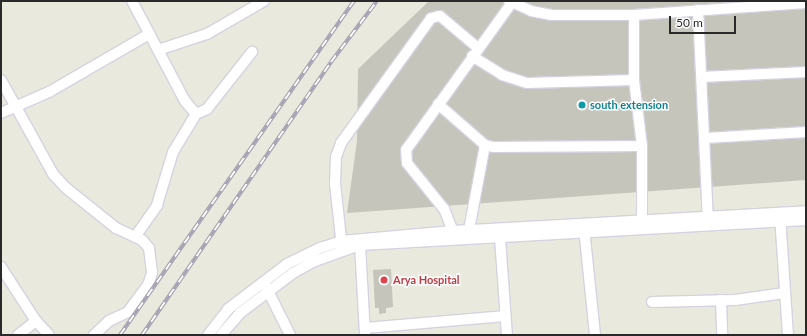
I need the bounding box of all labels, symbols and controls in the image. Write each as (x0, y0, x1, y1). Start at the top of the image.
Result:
scale bar (671, 8, 738, 34)
text: 50 m (676, 15, 703, 30)
place label: south extension (590, 98, 668, 112)
marker: south extension (577, 100, 587, 110)
place label: Arya Hospital (393, 273, 460, 287)
marker: Arya Hospital (378, 274, 390, 286)

